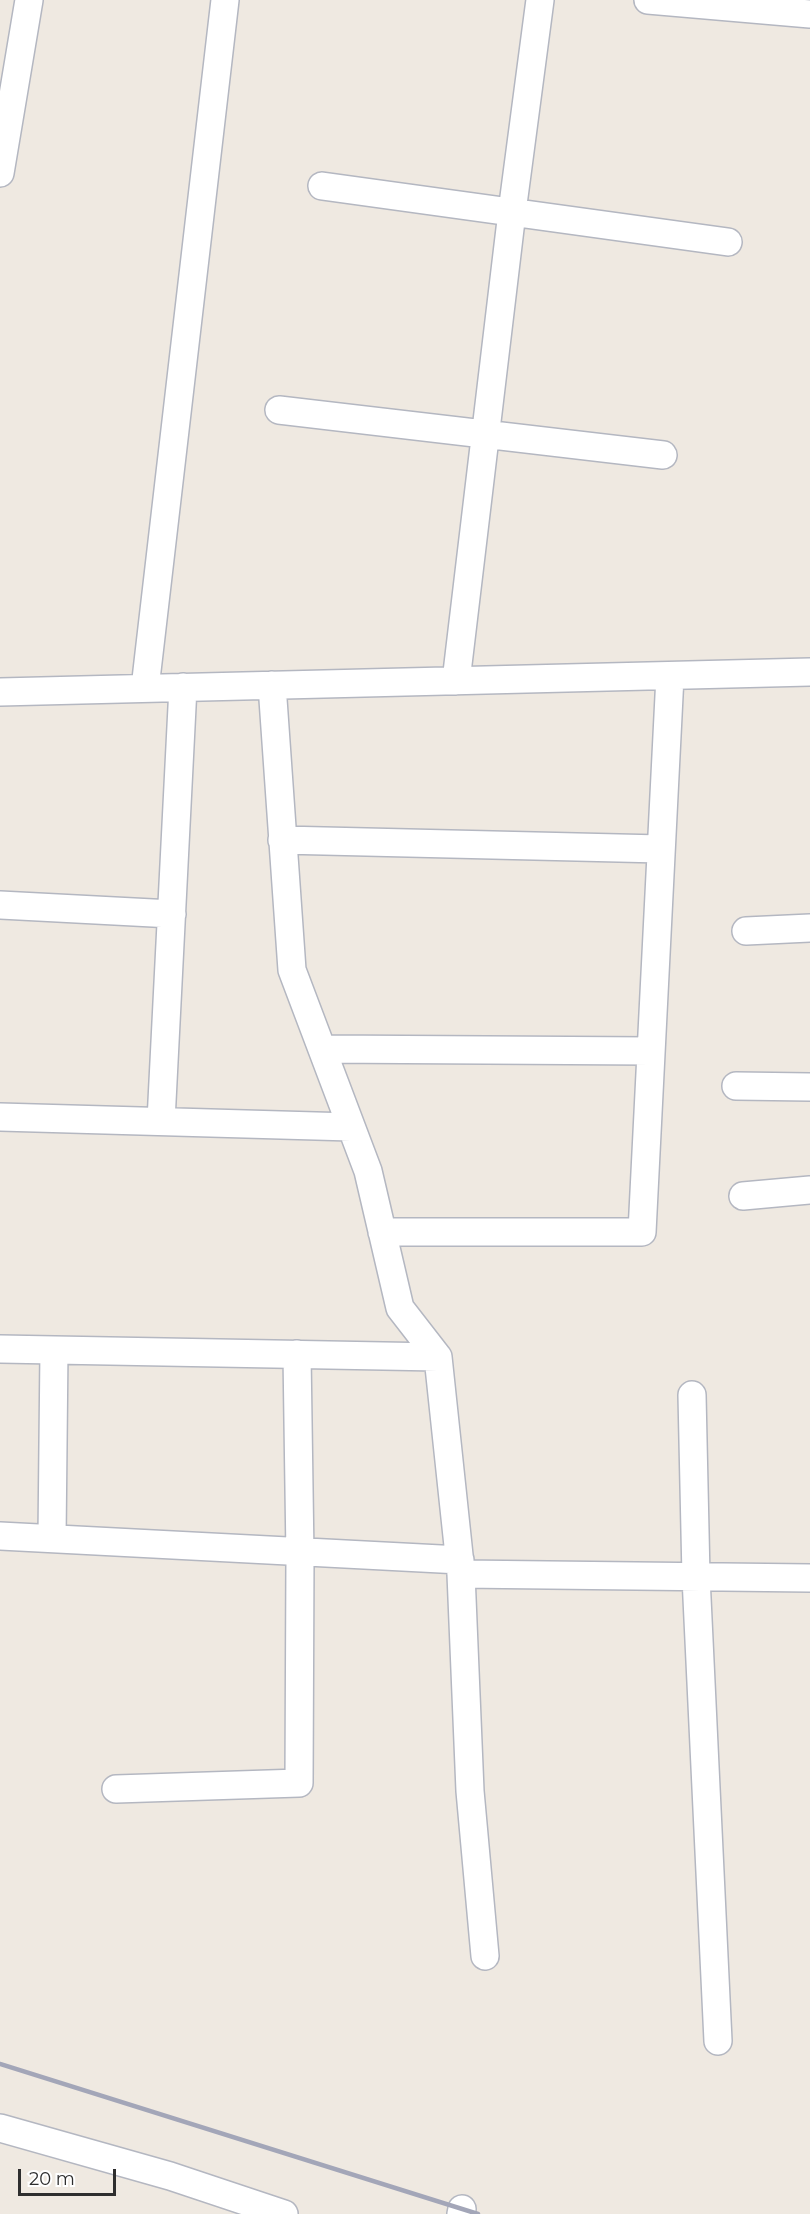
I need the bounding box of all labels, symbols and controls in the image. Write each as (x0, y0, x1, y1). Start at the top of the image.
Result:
scale bar (21, 2157, 118, 2195)
text: 20 m (29, 2168, 75, 2190)

